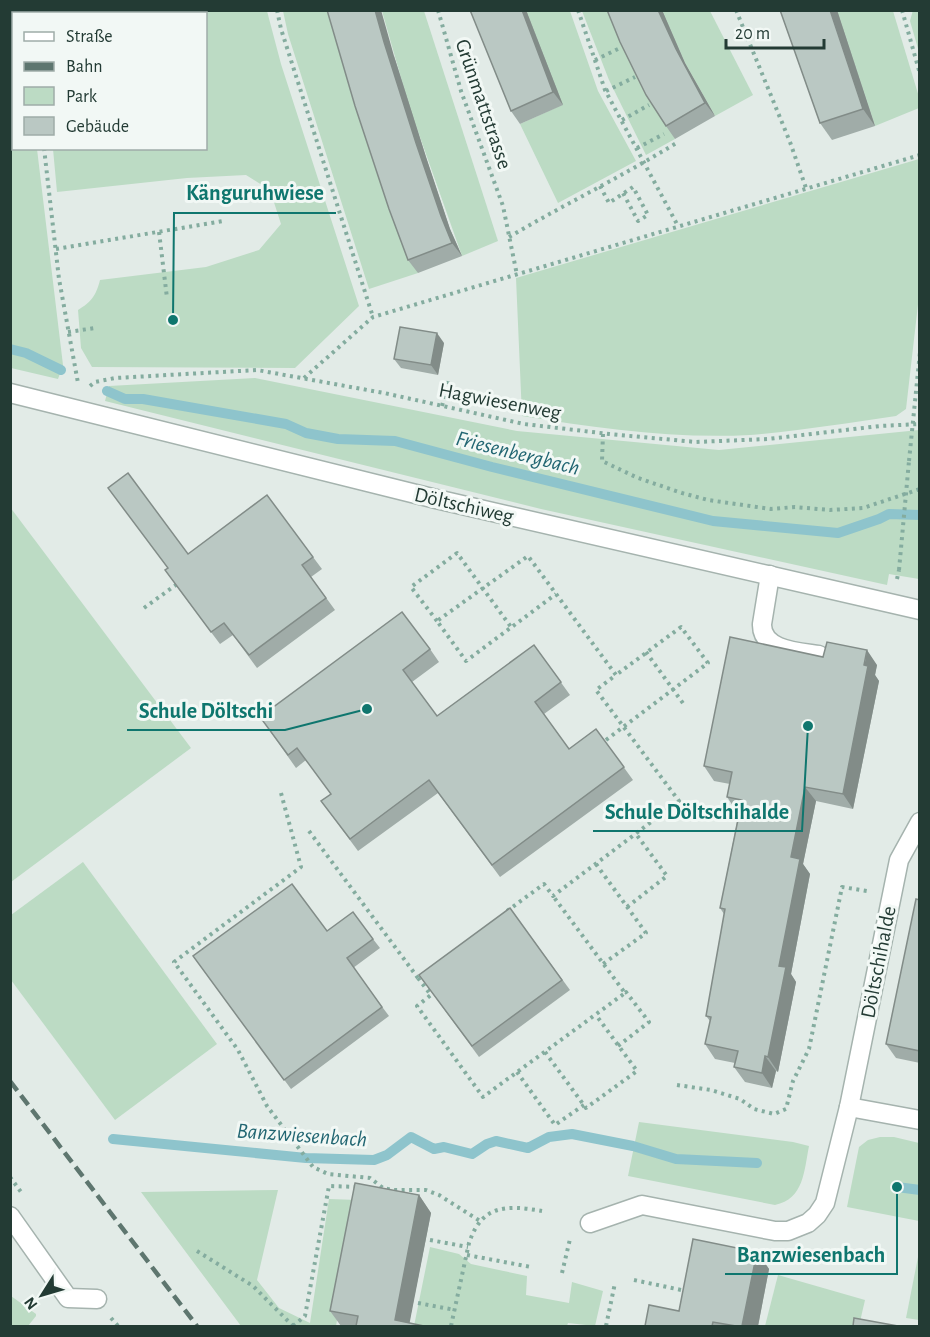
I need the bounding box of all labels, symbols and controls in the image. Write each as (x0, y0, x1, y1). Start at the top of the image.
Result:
legend (12, 12, 207, 150)
scale bar (726, 12, 824, 50)
text: 20 m (735, 25, 770, 43)
text: Straße (66, 28, 112, 46)
street label: Grünmattstrasse (451, 36, 516, 172)
text: Bahn (66, 58, 102, 76)
text: Park (66, 88, 98, 106)
text: Gebäude (66, 118, 129, 136)
callout: Känguruhwiese (174, 173, 336, 213)
text: Känguruhwiese (186, 182, 324, 204)
street label: Hagwiesenweg (437, 379, 564, 424)
water label: Friesenbergbach (454, 427, 582, 479)
street label: Döltschiweg (412, 484, 516, 527)
callout: Schule Döltschi (127, 690, 285, 730)
text: Schule Döltschi (139, 700, 273, 722)
callout: Schule Döltschihalde (593, 791, 802, 831)
text: Schule Döltschihalde (605, 801, 789, 823)
street label: Döltschihalde (857, 904, 900, 1020)
water label: Banzwiesenbach (236, 1119, 368, 1151)
callout: Banzwiesenbach (725, 1234, 897, 1274)
text: Banzwiesenbach (737, 1244, 885, 1266)
north arrow (12, 1265, 72, 1325)
text: N (21, 1294, 41, 1313)

